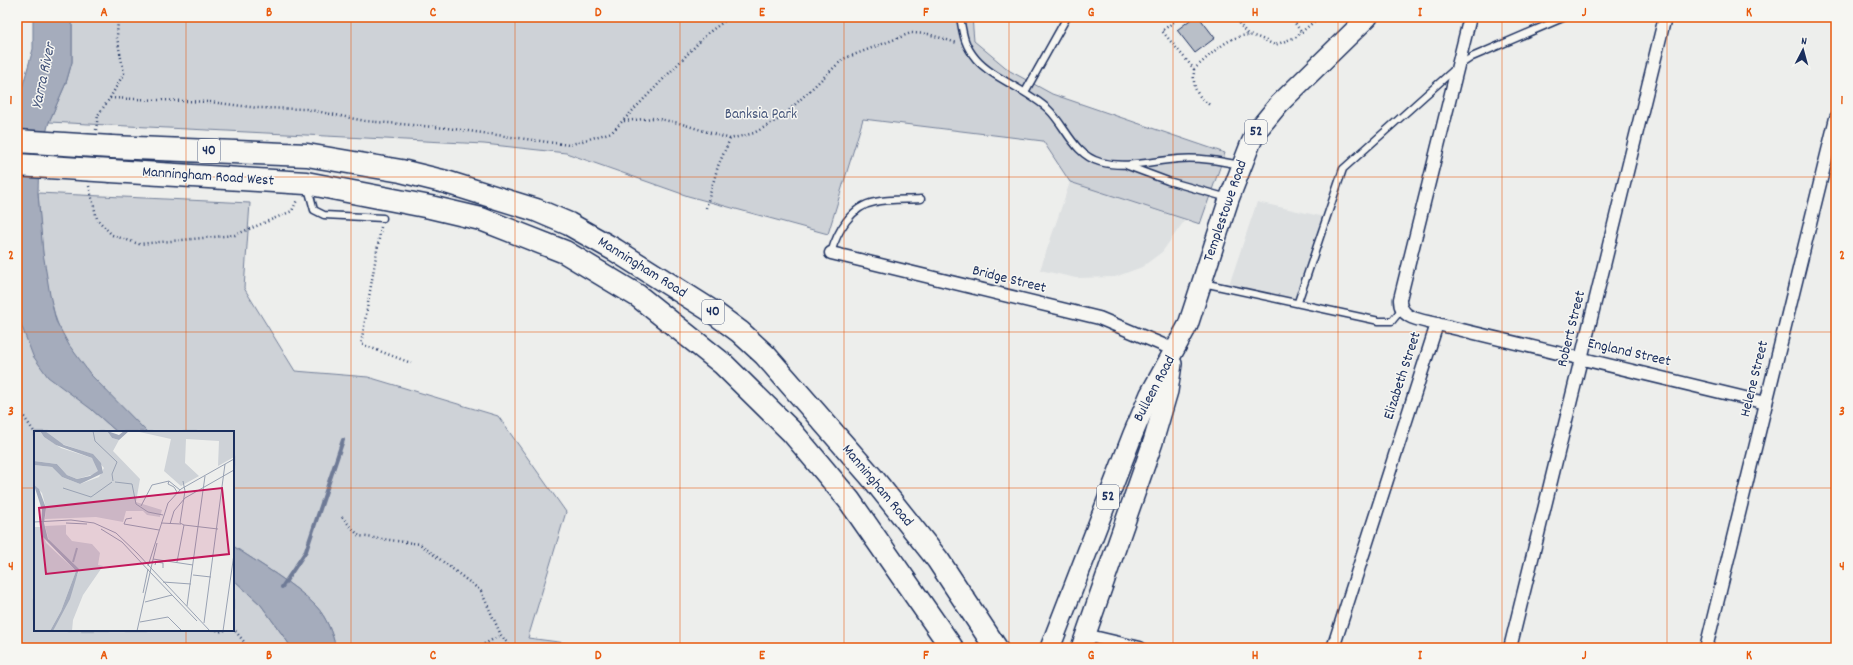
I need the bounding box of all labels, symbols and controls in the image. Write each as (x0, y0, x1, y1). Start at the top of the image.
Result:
text: A (100, 4, 108, 23)
text: B (266, 4, 272, 23)
text: C (430, 4, 437, 23)
text: D (595, 4, 602, 23)
text: E (759, 4, 766, 23)
text: F (923, 4, 929, 23)
text: G (1088, 4, 1095, 23)
text: H (1252, 4, 1259, 23)
text: I (1418, 4, 1423, 23)
text: J (1582, 4, 1587, 23)
text: K (1746, 4, 1752, 23)
north arrow (1783, 30, 1823, 70)
text: N (1800, 34, 1808, 50)
water label: Yarra River (26, 39, 63, 111)
text: 1 (10, 92, 13, 111)
text: 1 (1841, 92, 1844, 111)
park label: Banksia Park (725, 104, 797, 126)
road number: 52 (1245, 120, 1267, 144)
road number: 40 (198, 139, 220, 163)
street label: Templestowe Road (1198, 157, 1254, 265)
street label: Manningham Road West (141, 161, 275, 193)
street label: Manningham Road (593, 232, 691, 304)
text: 2 (8, 247, 14, 266)
text: 2 (1839, 247, 1845, 266)
street label: Bridge Street (970, 260, 1049, 300)
street label: Robert Street (1552, 288, 1592, 370)
road number: 40 (702, 300, 724, 324)
street label: Elizabeth Street (1378, 329, 1428, 423)
street label: England Street (1585, 333, 1673, 373)
street label: Helene Street (1735, 338, 1775, 419)
street label: Bulleen Road (1128, 352, 1182, 426)
text: 3 (8, 403, 14, 422)
text: 3 (1839, 403, 1845, 422)
inset map (34, 431, 234, 631)
street label: Manningham Road (836, 440, 918, 532)
road number: 52 (1097, 485, 1119, 509)
text: 4 (8, 558, 14, 577)
text: 4 (1839, 558, 1845, 577)
text: A (100, 647, 108, 665)
text: B (266, 647, 272, 665)
text: C (430, 647, 437, 665)
text: D (595, 647, 602, 665)
text: E (759, 647, 766, 665)
text: F (923, 647, 929, 665)
text: G (1088, 647, 1095, 665)
text: H (1252, 647, 1259, 665)
text: I (1418, 647, 1423, 665)
text: J (1582, 647, 1587, 665)
text: K (1746, 647, 1752, 665)

